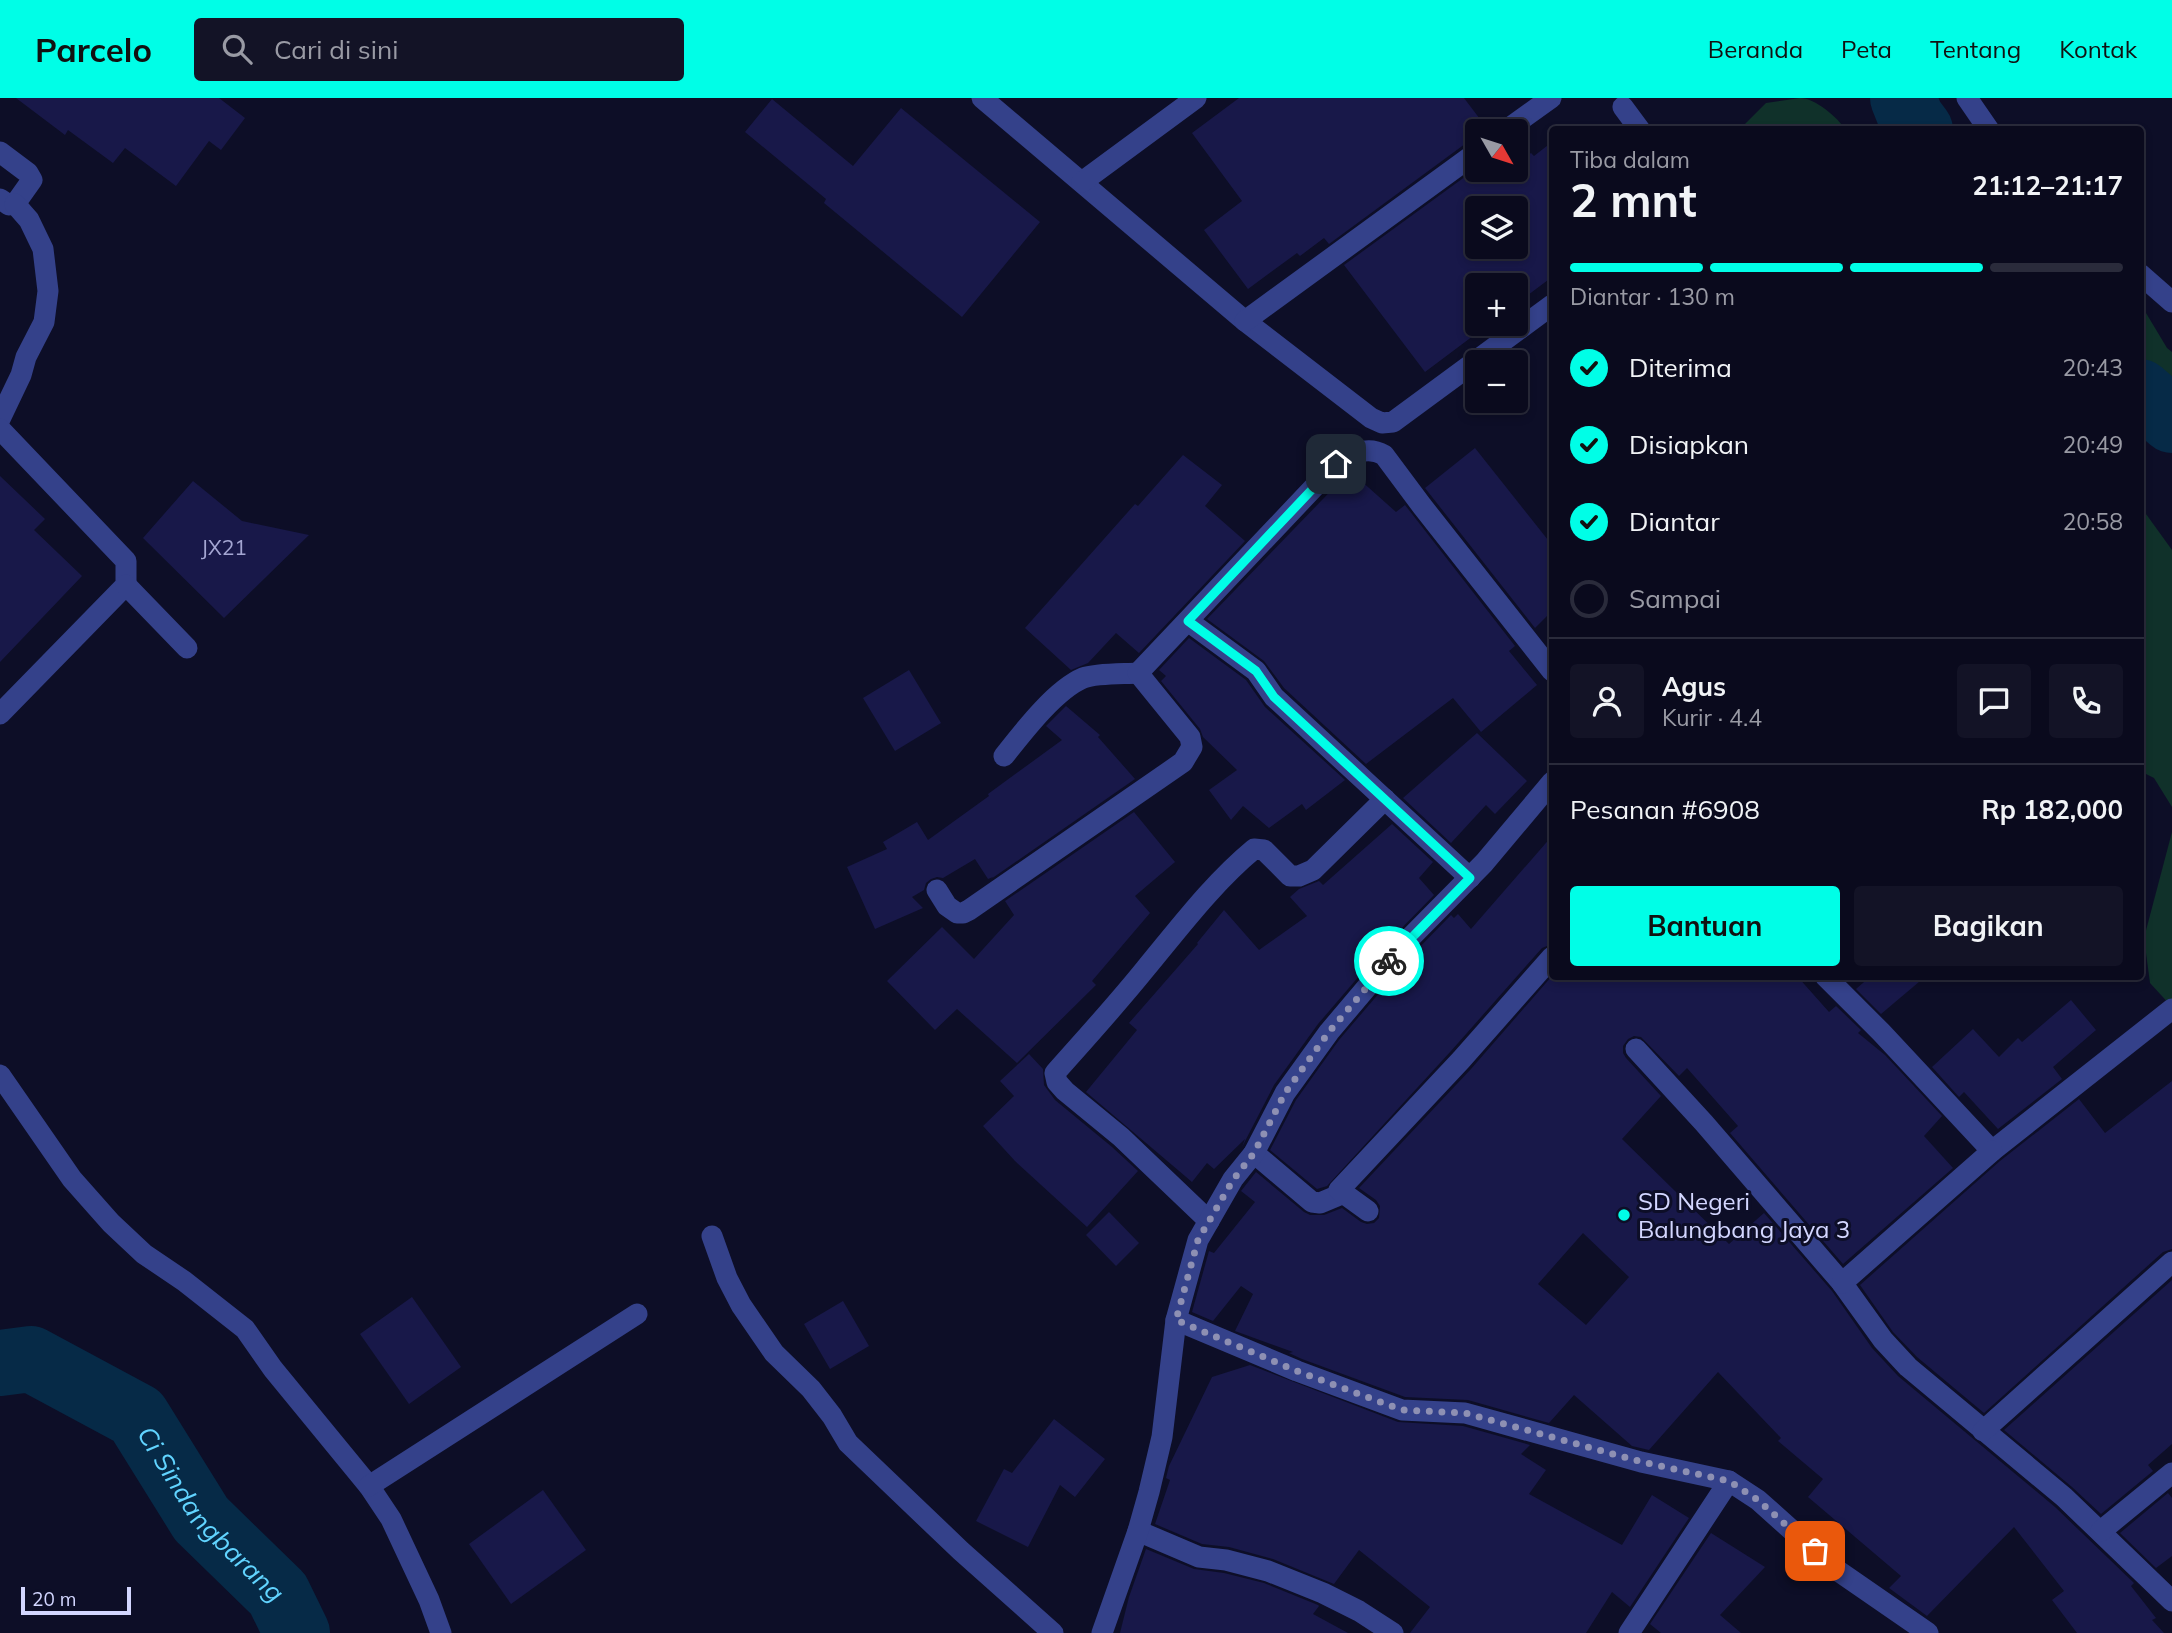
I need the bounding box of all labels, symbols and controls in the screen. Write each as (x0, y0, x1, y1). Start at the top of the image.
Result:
search box (194, 18, 684, 81)
text: Parcelo (35, 29, 152, 70)
icon: search (218, 30, 256, 68)
text: Cari di sini (274, 33, 398, 66)
text: Beranda (1708, 34, 1803, 64)
text: Peta (1841, 34, 1892, 64)
text: Tentang (1930, 34, 2021, 64)
text: Kontak (2059, 34, 2137, 64)
north arrow (1465, 119, 1528, 182)
map controls (1465, 119, 1528, 413)
text: Tiba dalam (1570, 145, 1690, 174)
text: 21:12–21:17 (1972, 169, 2123, 202)
text: 2 mnt (1570, 171, 1697, 229)
button: layers (1465, 196, 1528, 259)
button: + (1465, 273, 1528, 336)
text: Diantar · 130 m (1570, 282, 1735, 311)
icon: check (1570, 349, 1608, 387)
button: − (1465, 350, 1528, 413)
text: Diterima (1629, 351, 1732, 384)
text: 20:43 (2063, 353, 2123, 382)
icon: check (1570, 426, 1608, 464)
text: Disiapkan (1629, 428, 1749, 461)
text: 20:49 (2063, 430, 2123, 459)
pin (1306, 434, 1366, 494)
icon: home (1317, 445, 1355, 483)
icon: check (1570, 503, 1608, 541)
text: Diantar (1629, 505, 1720, 538)
text: 20:58 (2063, 507, 2123, 536)
house number: JX21 (201, 534, 247, 560)
text: Sampai (1629, 582, 1721, 615)
button: person (1570, 664, 1644, 738)
button: chat (1957, 664, 2031, 738)
button: phone (2049, 664, 2123, 738)
text: Agus (1662, 670, 1726, 703)
text: Kurir · 4.4 (1662, 703, 1762, 732)
text: Pesanan #6908 (1570, 793, 1760, 826)
text: Rp 182,000 (1981, 793, 2123, 826)
button: Bantuan (1570, 886, 1840, 966)
button: Bagikan (1854, 886, 2123, 966)
courier (1354, 926, 1424, 996)
icon: bike (1370, 942, 1408, 980)
place label: SD Negeri Balungbang Jaya 3 (1638, 1186, 1850, 1244)
marker: SD Negeri Balungbang Jaya 3 (1616, 1207, 1632, 1223)
water label: Ci Sindangbarang (131, 1420, 292, 1608)
pin (1785, 1521, 1845, 1581)
icon: bag (1796, 1532, 1834, 1570)
scale bar (21, 1584, 131, 1616)
text: 20 m (32, 1587, 76, 1611)

